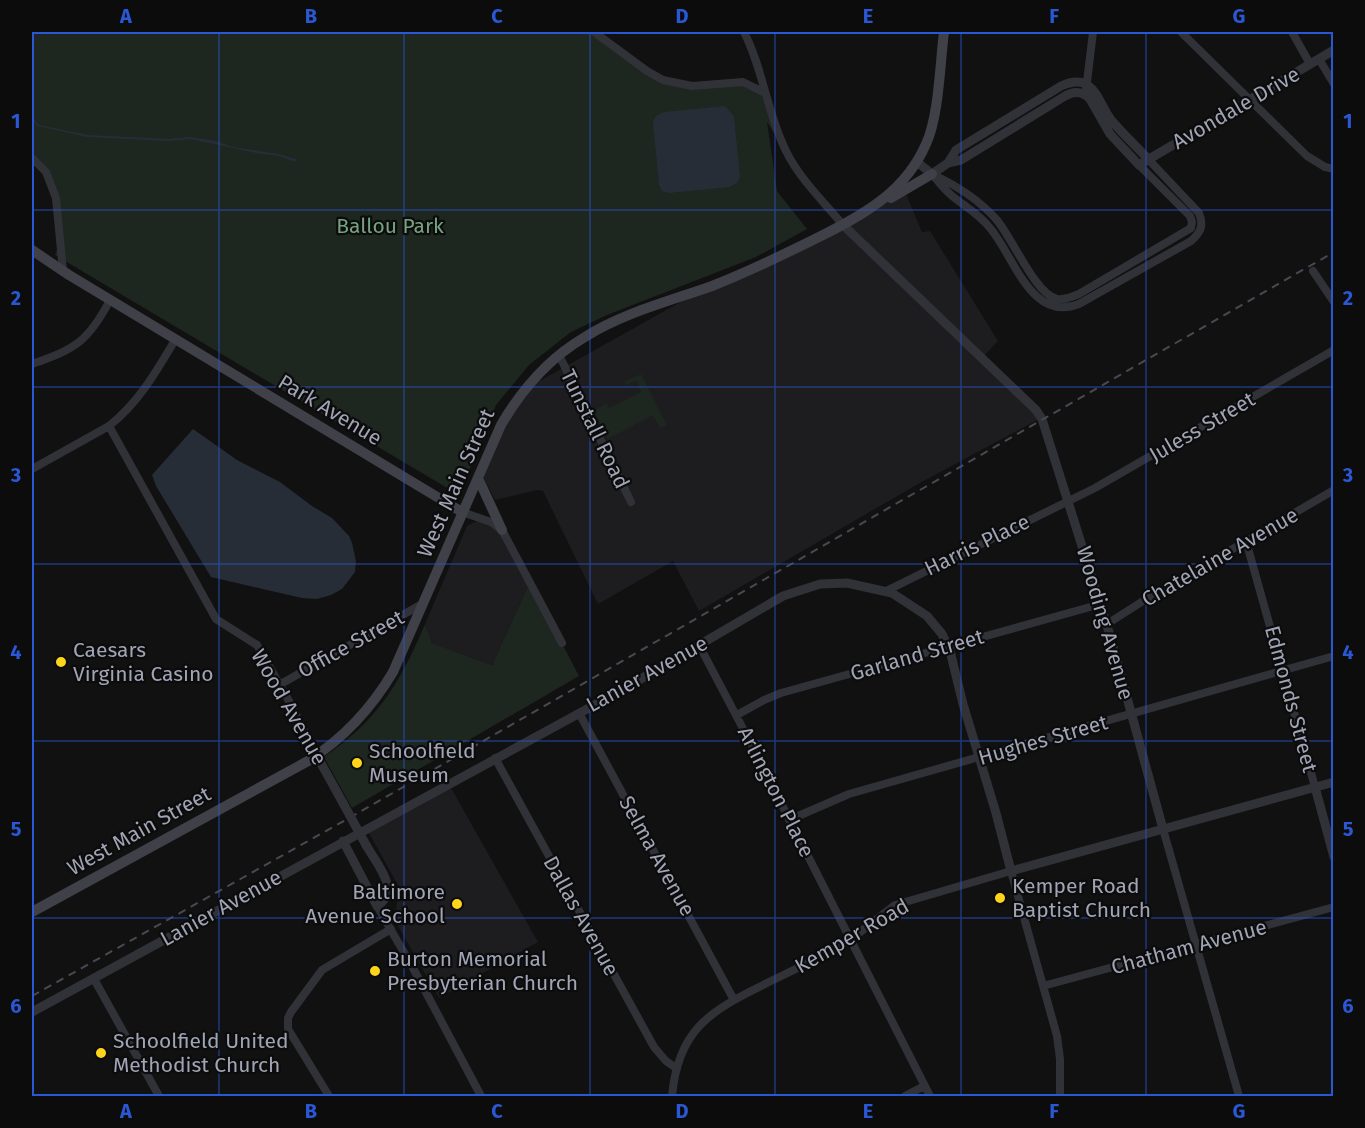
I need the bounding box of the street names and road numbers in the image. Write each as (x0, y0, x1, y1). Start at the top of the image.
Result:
street label: Avondale Drive (1168, 61, 1304, 155)
street label: Tunstall Road (555, 365, 635, 493)
street label: Park Avenue (273, 369, 387, 451)
street label: Juless Street (1144, 386, 1260, 468)
street label: West Main Street (412, 404, 501, 561)
street label: Chatelaine Avenue (1137, 502, 1303, 612)
street label: Harris Place (920, 508, 1034, 582)
street label: Wooding Avenue (1071, 543, 1139, 703)
street label: Office Street (293, 604, 409, 684)
street label: Garland Street (847, 623, 987, 686)
street label: Edmonds Street (1259, 623, 1323, 776)
street label: Lanier Avenue (582, 630, 712, 718)
street label: Wood Avenue (245, 644, 333, 770)
street label: Hughes Street (975, 709, 1111, 771)
street label: Arlington Place (732, 722, 820, 862)
street label: West Main Street (63, 781, 216, 881)
street label: Selma Avenue (613, 791, 701, 921)
street label: Dallas Avenue (537, 852, 625, 980)
street label: Lanier Avenue (156, 864, 286, 952)
street label: Kemper Road (790, 893, 914, 979)
street label: Chatham Avenue (1108, 914, 1270, 980)

